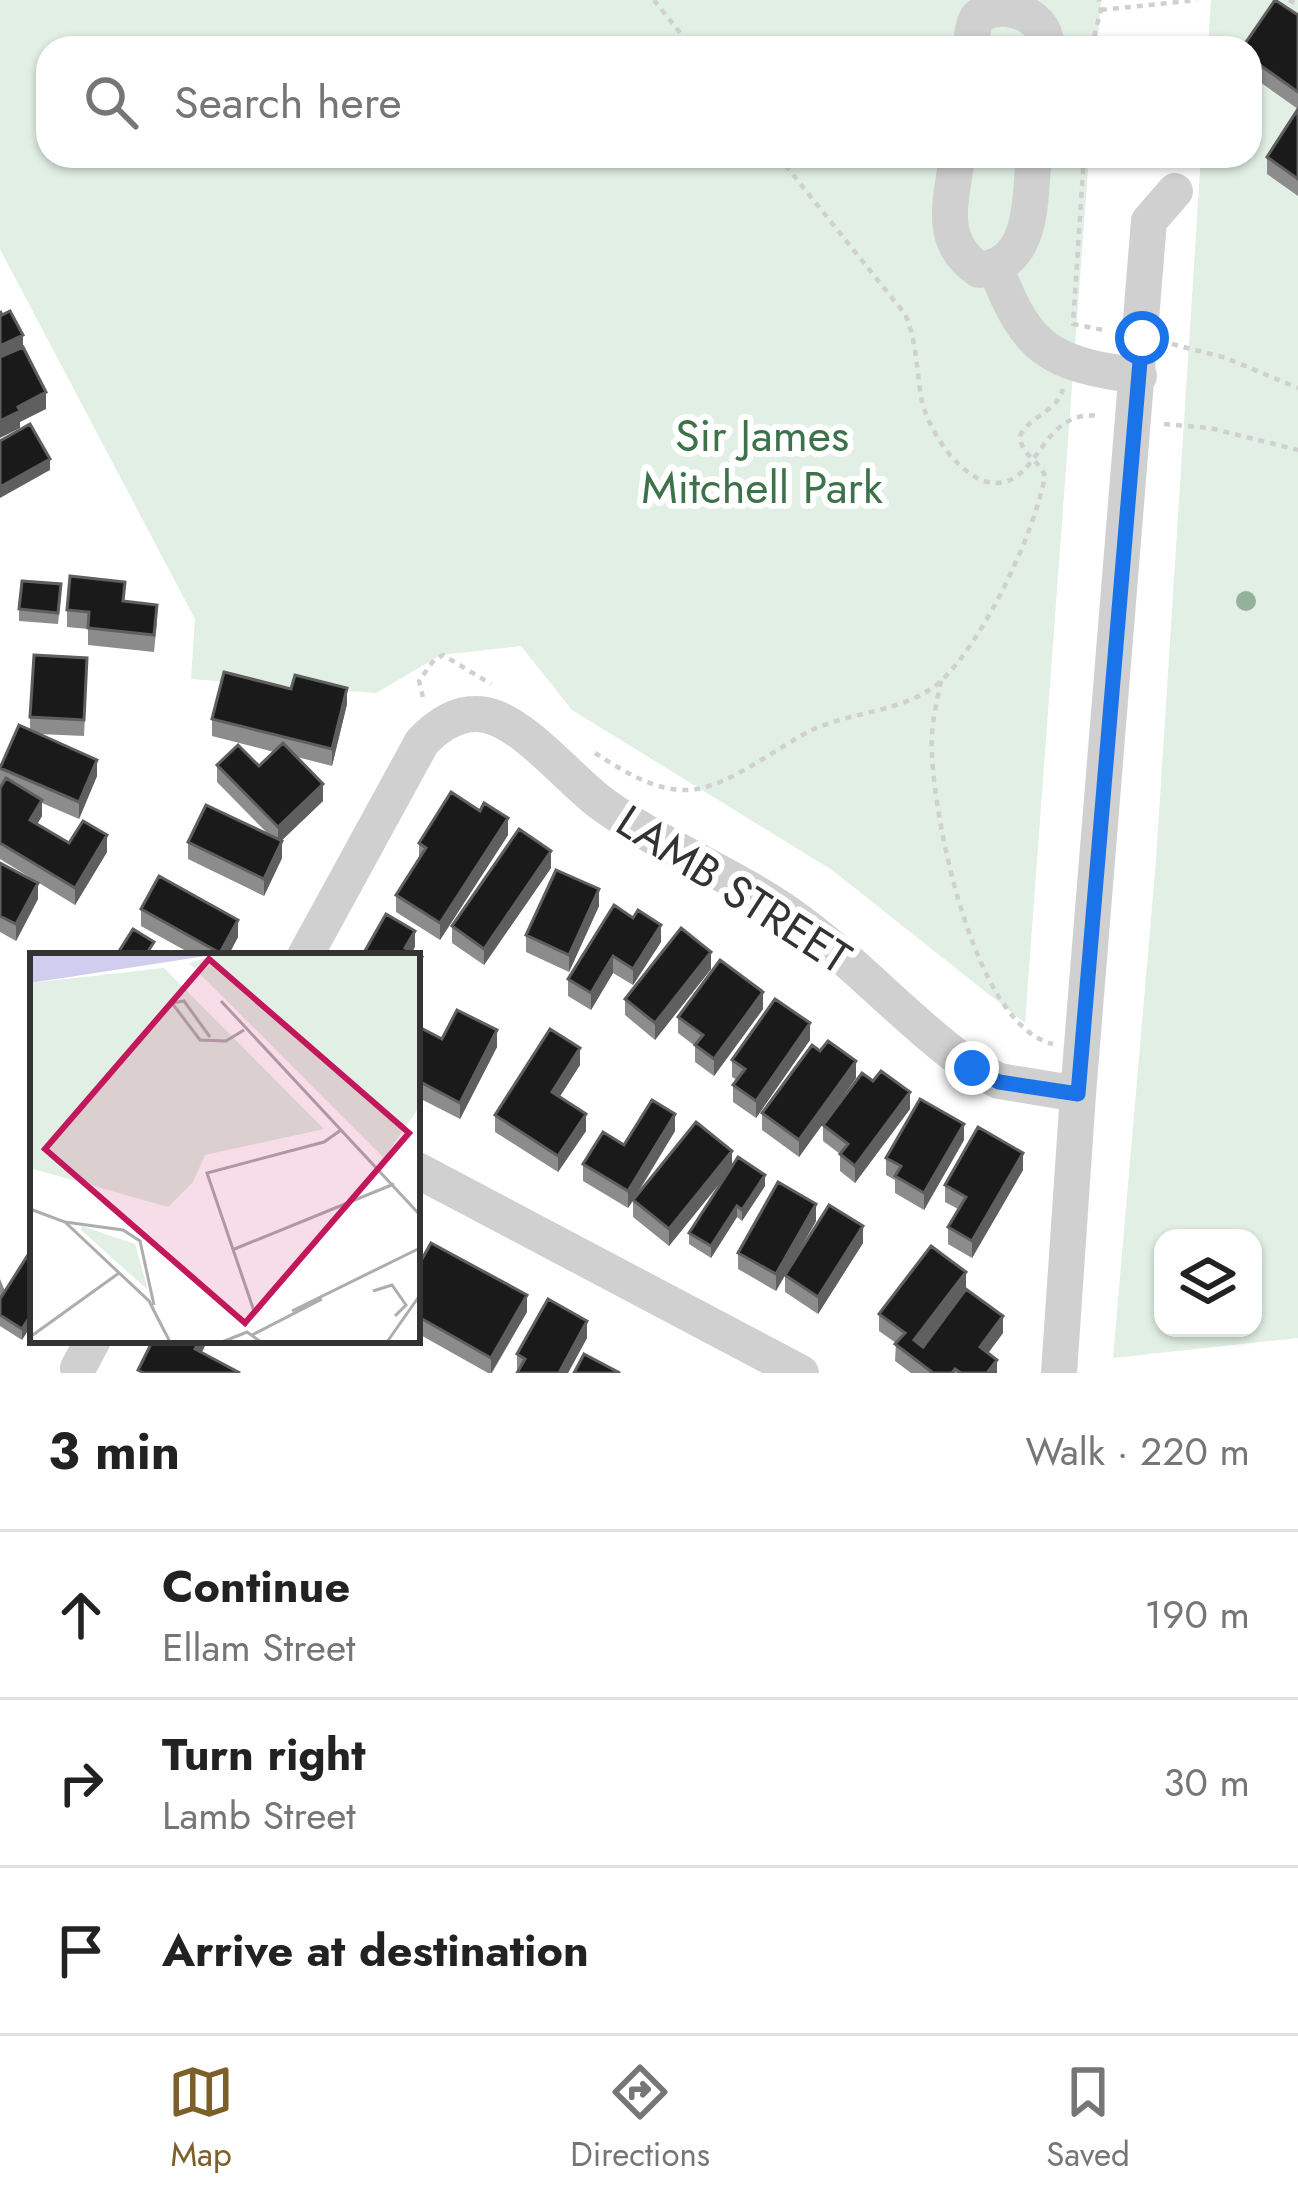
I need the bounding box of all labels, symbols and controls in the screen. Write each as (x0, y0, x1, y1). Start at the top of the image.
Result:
search box (36, 36, 1262, 168)
icon: search (78, 69, 144, 135)
text: Search here (174, 70, 402, 135)
route start (1115, 311, 1169, 365)
park label: Sir James Mitchell Park (641, 403, 883, 520)
street label: LAMB STREET (604, 789, 864, 990)
inset map (30, 953, 420, 1343)
route end (945, 1041, 999, 1095)
map controls (1154, 1229, 1262, 1337)
button: layers (1154, 1229, 1262, 1337)
text: 3 min (48, 1414, 180, 1488)
text: Walk · 220 m (1025, 1423, 1250, 1480)
text: Continue (162, 1554, 350, 1619)
icon: ahead (48, 1582, 114, 1648)
text: 190 m (1144, 1586, 1250, 1643)
text: Ellam Street (162, 1619, 355, 1676)
text: Turn right (162, 1722, 366, 1787)
icon: right (48, 1750, 114, 1816)
text: 30 m (1163, 1754, 1250, 1811)
text: Lamb Street (162, 1787, 356, 1844)
icon: arrive (48, 1918, 114, 1984)
text: Arrive at destination (162, 1918, 589, 1983)
tab: Map (168, 2059, 234, 2178)
tab: Directions (570, 2059, 710, 2178)
tab: Saved (1046, 2059, 1130, 2178)

